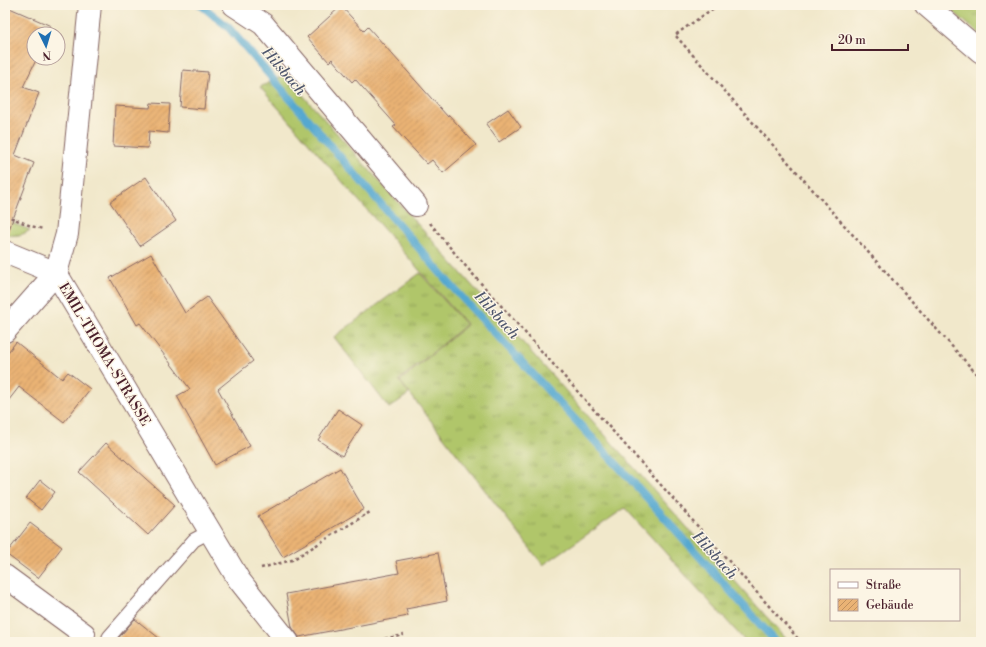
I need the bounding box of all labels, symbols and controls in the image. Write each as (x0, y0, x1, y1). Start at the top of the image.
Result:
north arrow (26, 26, 66, 66)
scale bar (832, 26, 908, 52)
text: 20 m (838, 33, 866, 48)
water label: Hilsbach (257, 42, 310, 100)
text: N (42, 48, 52, 62)
street label: EMIL-THOMA-STRASSE (54, 280, 154, 429)
water label: Hilsbach (469, 287, 524, 344)
water label: Hilsbach (687, 527, 742, 584)
legend (830, 569, 960, 621)
text: Straße (866, 578, 901, 593)
text: Gebäude (866, 598, 914, 613)

